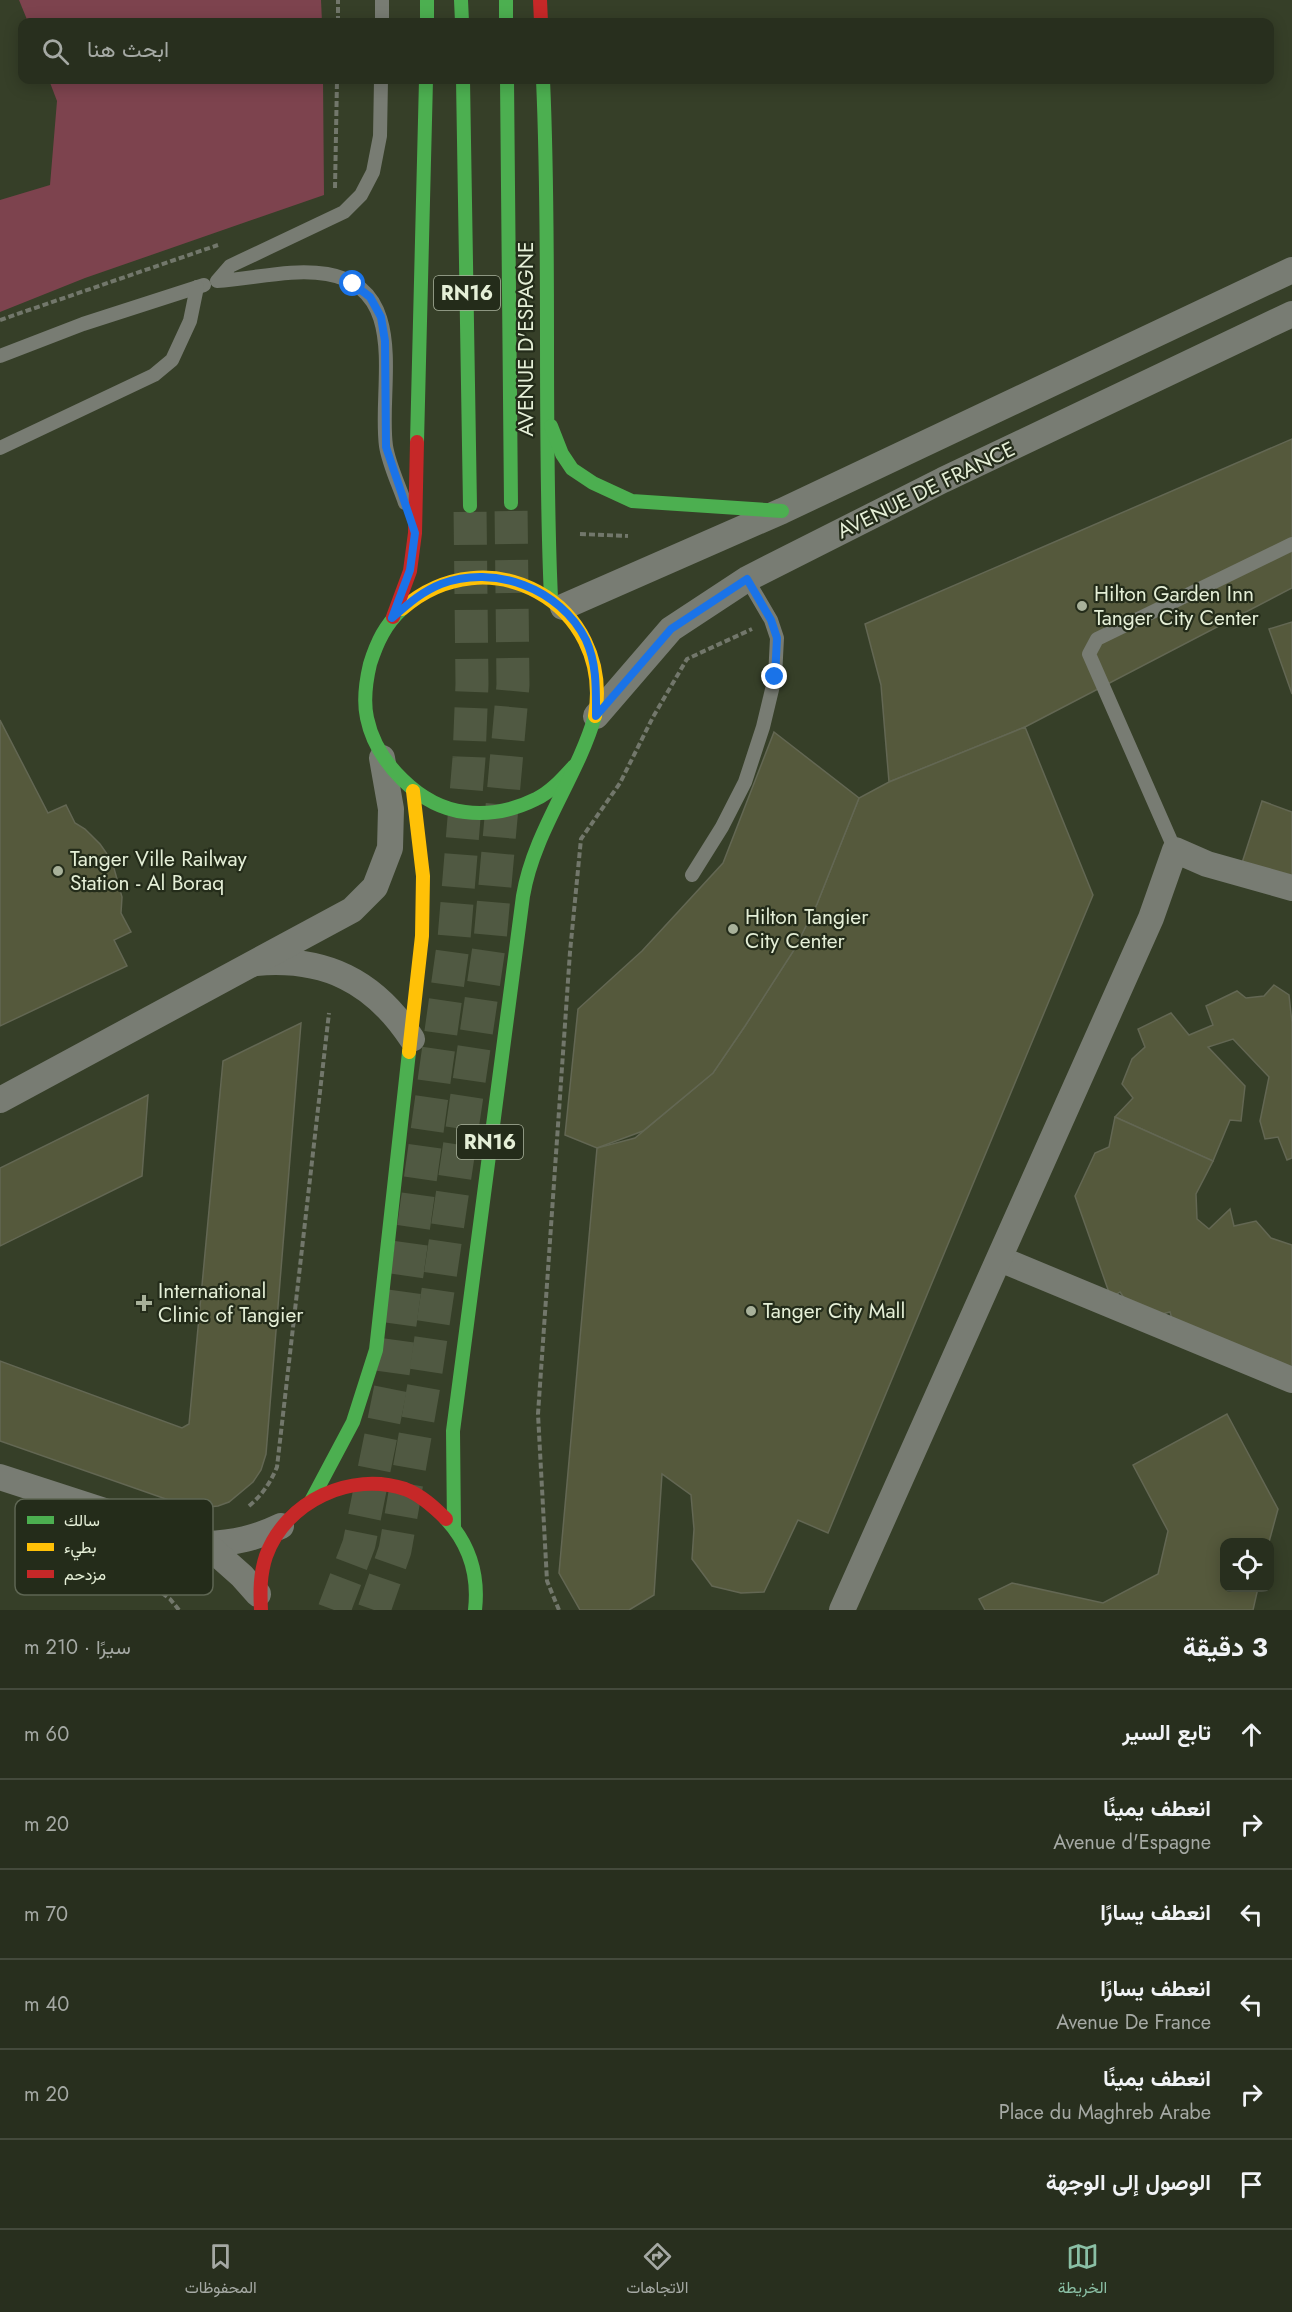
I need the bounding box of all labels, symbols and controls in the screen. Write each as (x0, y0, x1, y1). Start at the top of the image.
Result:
search box (18, 18, 1274, 84)
text: ابحث هنا (87, 33, 169, 65)
icon: search (39, 35, 72, 68)
street label: AVENUE D'ESPAGNE (511, 241, 541, 437)
route start (339, 270, 365, 296)
road number: RN16 (434, 276, 500, 310)
street label: AVENUE DE FRANCE (832, 434, 1020, 546)
place label: Hilton Garden Inn Tanger City Center (1094, 579, 1260, 633)
marker: Hilton Garden Inn Tanger City Center (1075, 599, 1089, 613)
route end (761, 663, 787, 689)
place label: Tanger Ville Railway Station - Al Boraq (70, 844, 248, 898)
marker: Tanger Ville Railway Station - Al Boraq (51, 864, 65, 878)
place label: Hilton Tangier City Center (745, 902, 869, 956)
marker: Hilton Tangier City Center (726, 922, 740, 936)
road number: RN16 (457, 1125, 523, 1159)
place label: International Clinic of Tangier (158, 1276, 304, 1330)
marker: International Clinic of Tangier (135, 1294, 153, 1312)
place label: Tanger City Mall (763, 1296, 905, 1326)
marker: Tanger City Mall (744, 1304, 758, 1318)
legend (15, 1499, 213, 1595)
text: سالك (64, 1509, 100, 1532)
text: بطيء (64, 1536, 96, 1561)
map controls (1220, 1538, 1274, 1592)
button: locate (1220, 1538, 1274, 1592)
text: مزدحم (64, 1563, 106, 1586)
text: 3 دقيقة (1183, 1628, 1268, 1666)
text: سيرًا · 210 m (24, 1633, 131, 1662)
text: تابع السير (1122, 1716, 1211, 1748)
icon: ahead (1235, 1718, 1268, 1751)
text: 60 m (24, 1720, 69, 1749)
text: انعطف يمينًا (1103, 1792, 1211, 1824)
icon: right (1235, 1808, 1268, 1841)
text: 20 m (24, 1810, 69, 1839)
text: Avenue d'Espagne (1053, 1828, 1211, 1857)
text: انعطف يسارًا (1100, 1896, 1211, 1928)
icon: left (1235, 1898, 1268, 1931)
text: 70 m (24, 1900, 68, 1929)
text: انعطف يسارًا (1100, 1972, 1211, 2004)
icon: left (1235, 1988, 1268, 2021)
text: 40 m (24, 1990, 69, 2019)
text: Avenue De France (1056, 2008, 1211, 2037)
text: انعطف يمينًا (1103, 2062, 1211, 2094)
icon: right (1235, 2078, 1268, 2111)
text: 20 m (24, 2080, 69, 2109)
text: Place du Maghreb Arabe (999, 2098, 1211, 2127)
text: الوصول إلى الوجهة (1046, 2166, 1211, 2198)
icon: arrive (1235, 2168, 1268, 2201)
tab: المحفوظات (185, 2240, 257, 2302)
tab: الاتجاهات (626, 2240, 688, 2302)
tab: الخريطة (1058, 2240, 1107, 2302)

